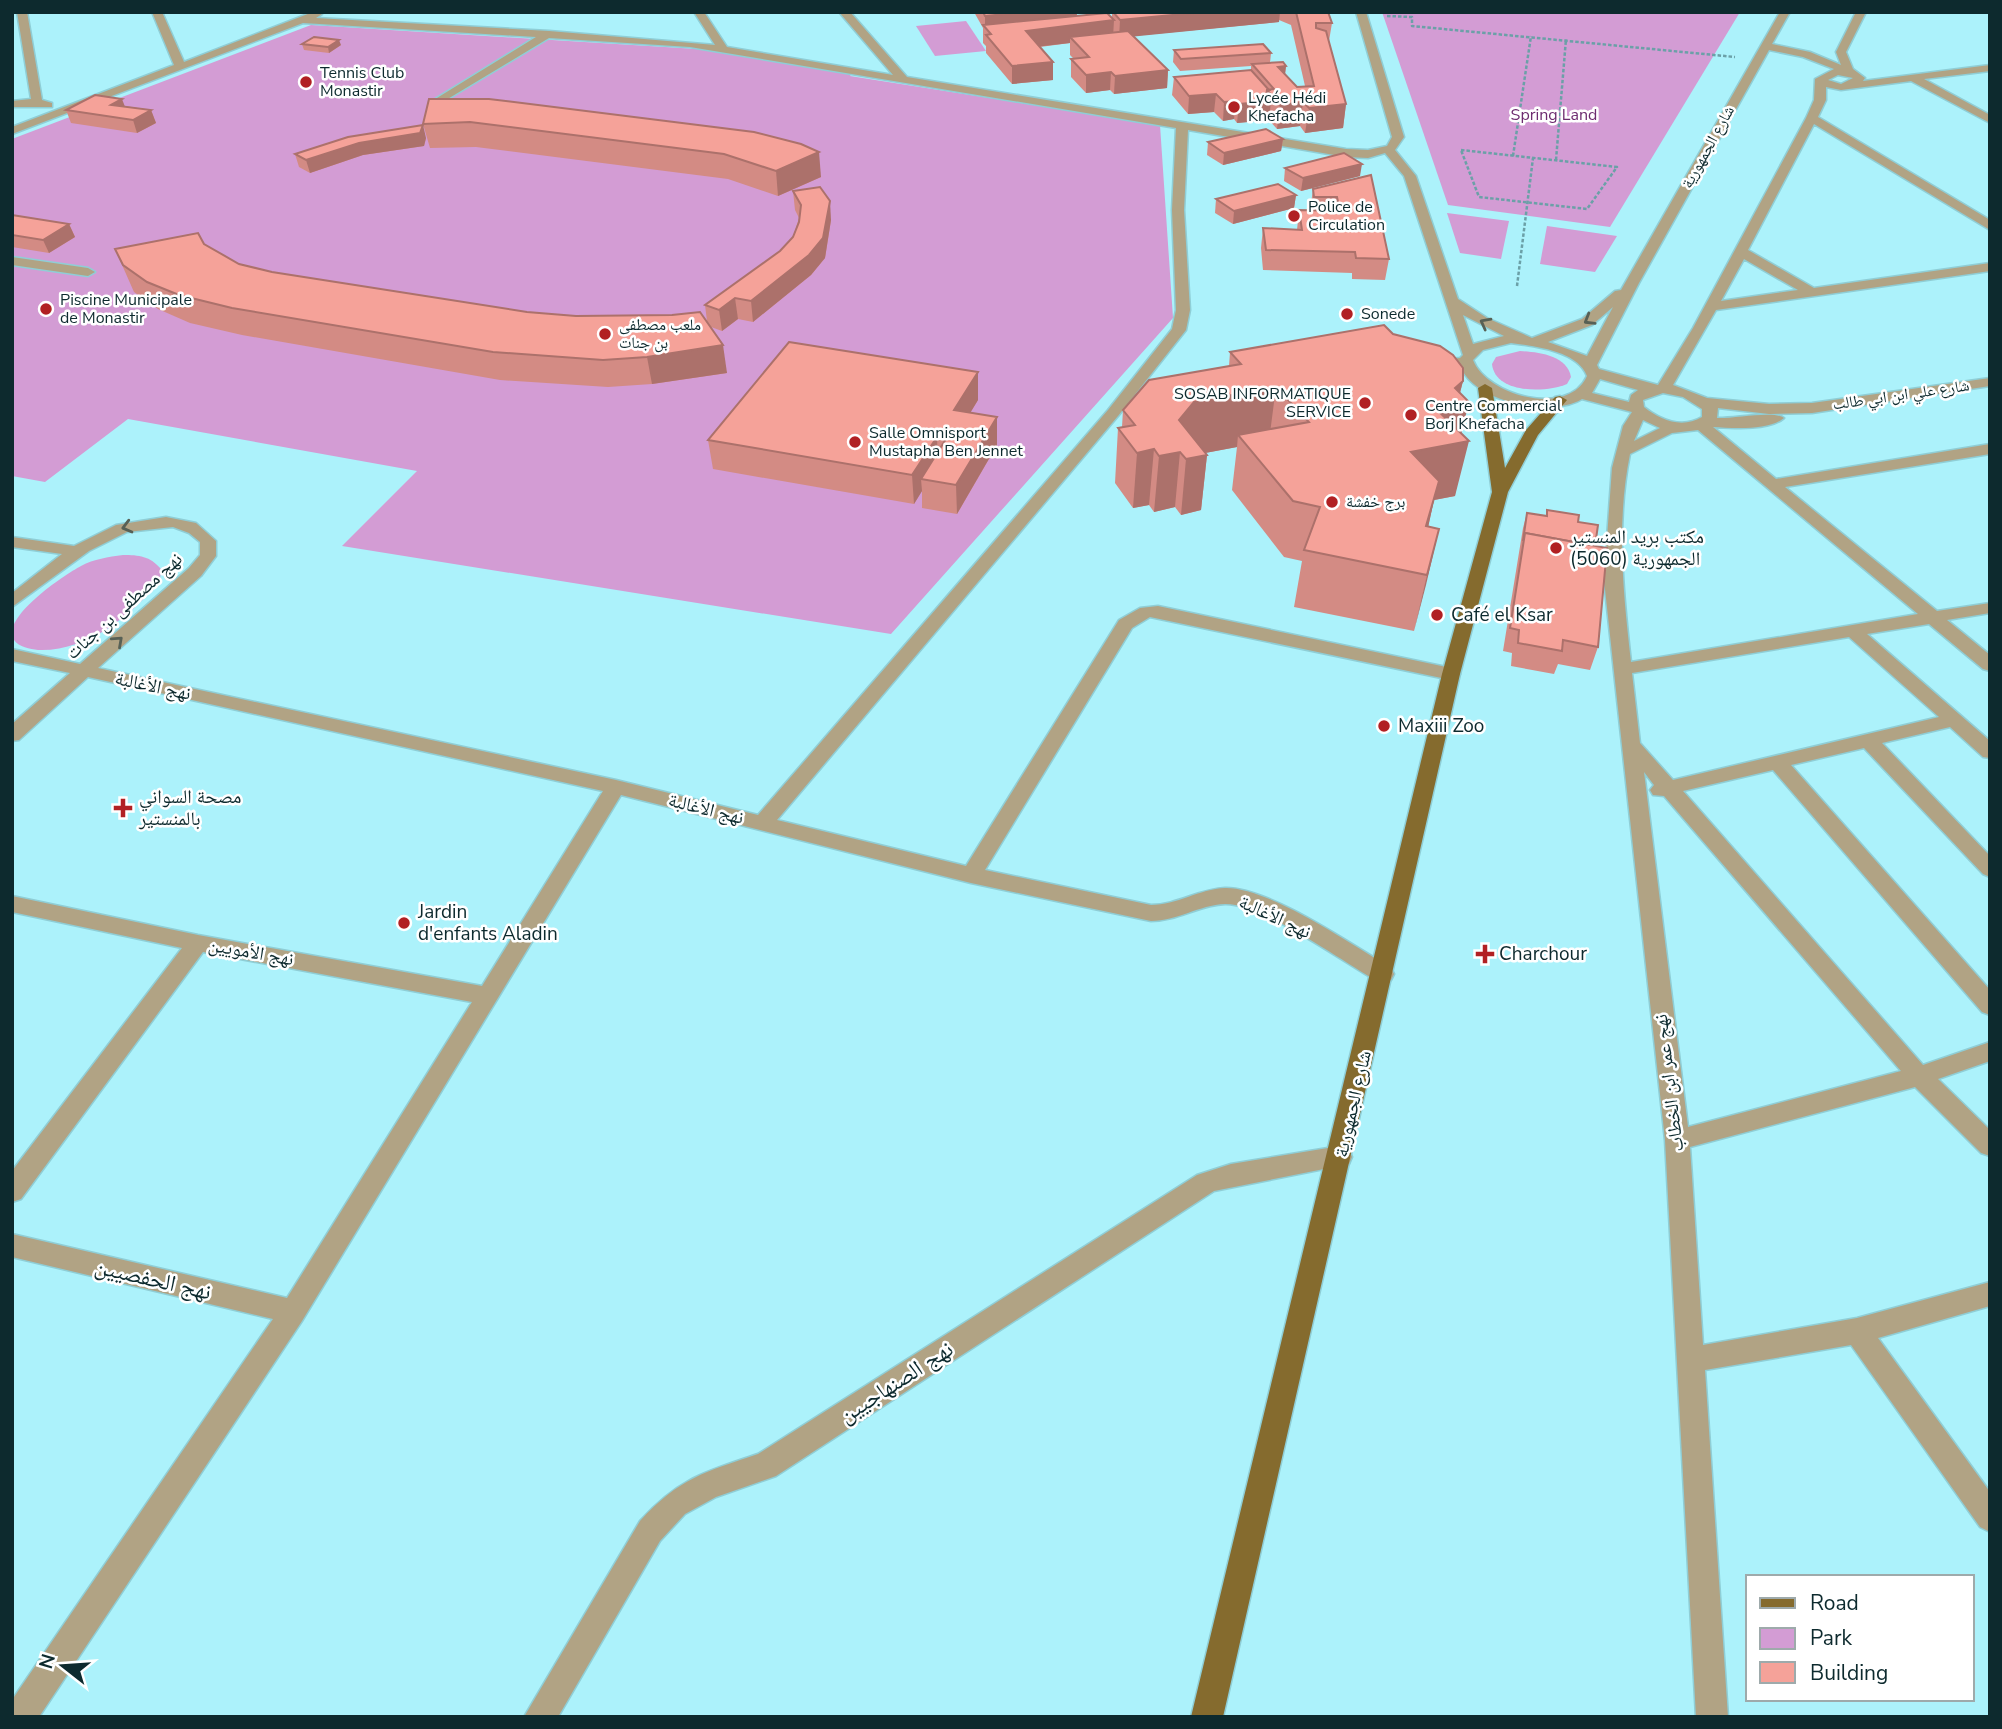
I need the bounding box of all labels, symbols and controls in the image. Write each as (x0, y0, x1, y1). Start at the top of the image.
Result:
place label: Tennis Club Monastir (320, 62, 404, 102)
marker: Tennis Club Monastir (298, 74, 314, 90)
place label: Lycée Hédi Khefacha (1248, 87, 1326, 127)
marker: Lycée Hédi Khefacha (1226, 99, 1242, 115)
street label: شارع الجمهورية (1676, 102, 1740, 192)
park label: Spring Land (1511, 104, 1597, 126)
place label: Police de Circulation (1308, 196, 1385, 236)
marker: Police de Circulation (1286, 208, 1302, 224)
place label: Piscine Municipale de Monastir (60, 289, 192, 329)
marker: Piscine Municipale de Monastir (38, 301, 54, 317)
place label: Sonede (1361, 303, 1415, 325)
marker: Sonede (1339, 306, 1355, 322)
one-way arrow (1584, 311, 1597, 324)
place label: ملعب مصطفى بن جنات (619, 314, 701, 354)
one-way arrow (1480, 317, 1492, 331)
marker: ملعب مصطفى بن جنات (597, 326, 613, 342)
street label: شارع علي ابن ابي طالب (1831, 375, 1971, 417)
place label: SOSAB INFORMATIQUE SERVICE (1174, 383, 1351, 423)
marker: SOSAB INFORMATIQUE SERVICE (1357, 395, 1373, 411)
place label: Centre Commercial Borj Khefacha (1425, 395, 1562, 435)
marker: Centre Commercial Borj Khefacha (1403, 407, 1419, 423)
place label: Salle Omnisport Mustapha Ben Jennet (869, 422, 1023, 462)
marker: Salle Omnisport Mustapha Ben Jennet (847, 434, 863, 450)
place label: برج خفشة (1346, 491, 1405, 513)
marker: برج خفشة (1324, 494, 1340, 510)
one-way arrow (121, 519, 133, 533)
place label: مكتب بريد المنستير الجمهورية (5060) (1569, 524, 1704, 572)
marker: مكتب بريد المنستير الجمهورية (5060) (1548, 540, 1564, 556)
street label: نهج مصطفى بن جنات (60, 546, 188, 666)
place label: Café el Ksar (1451, 602, 1553, 628)
marker: Café el Ksar (1429, 607, 1445, 623)
one-way arrow (110, 637, 123, 649)
street label: نهج الأغالبة (113, 665, 193, 707)
place label: Maxiii Zoo (1398, 713, 1484, 739)
marker: Maxiii Zoo (1376, 718, 1392, 734)
place label: مصحة السواني بالمنستير (138, 784, 241, 832)
street label: نهج الأغالبة (666, 787, 746, 831)
marker: مصحة السواني بالمنستير (113, 798, 133, 818)
street label: نهج الأغالبة (1235, 889, 1315, 945)
place label: Jardin d'enfants Aladin (417, 899, 558, 947)
marker: Jardin d'enfants Aladin (396, 915, 412, 931)
street label: نهج الأمويين (206, 932, 296, 972)
place label: Charchour (1499, 941, 1587, 967)
marker: Charchour (1477, 946, 1493, 962)
street label: نهج عمر ابن الخطاب (1648, 1013, 1690, 1153)
street label: شارع الجمهورية (1328, 1048, 1378, 1160)
street label: نهج الحفصيين (92, 1251, 214, 1307)
street label: نهج الصنهاجيين (833, 1333, 959, 1431)
legend (1746, 1575, 1974, 1701)
text: Road (1810, 1589, 1859, 1617)
text: Park (1810, 1624, 1852, 1652)
north arrow (28, 1631, 98, 1701)
text: N (33, 1651, 62, 1672)
text: Building (1810, 1659, 1888, 1687)

